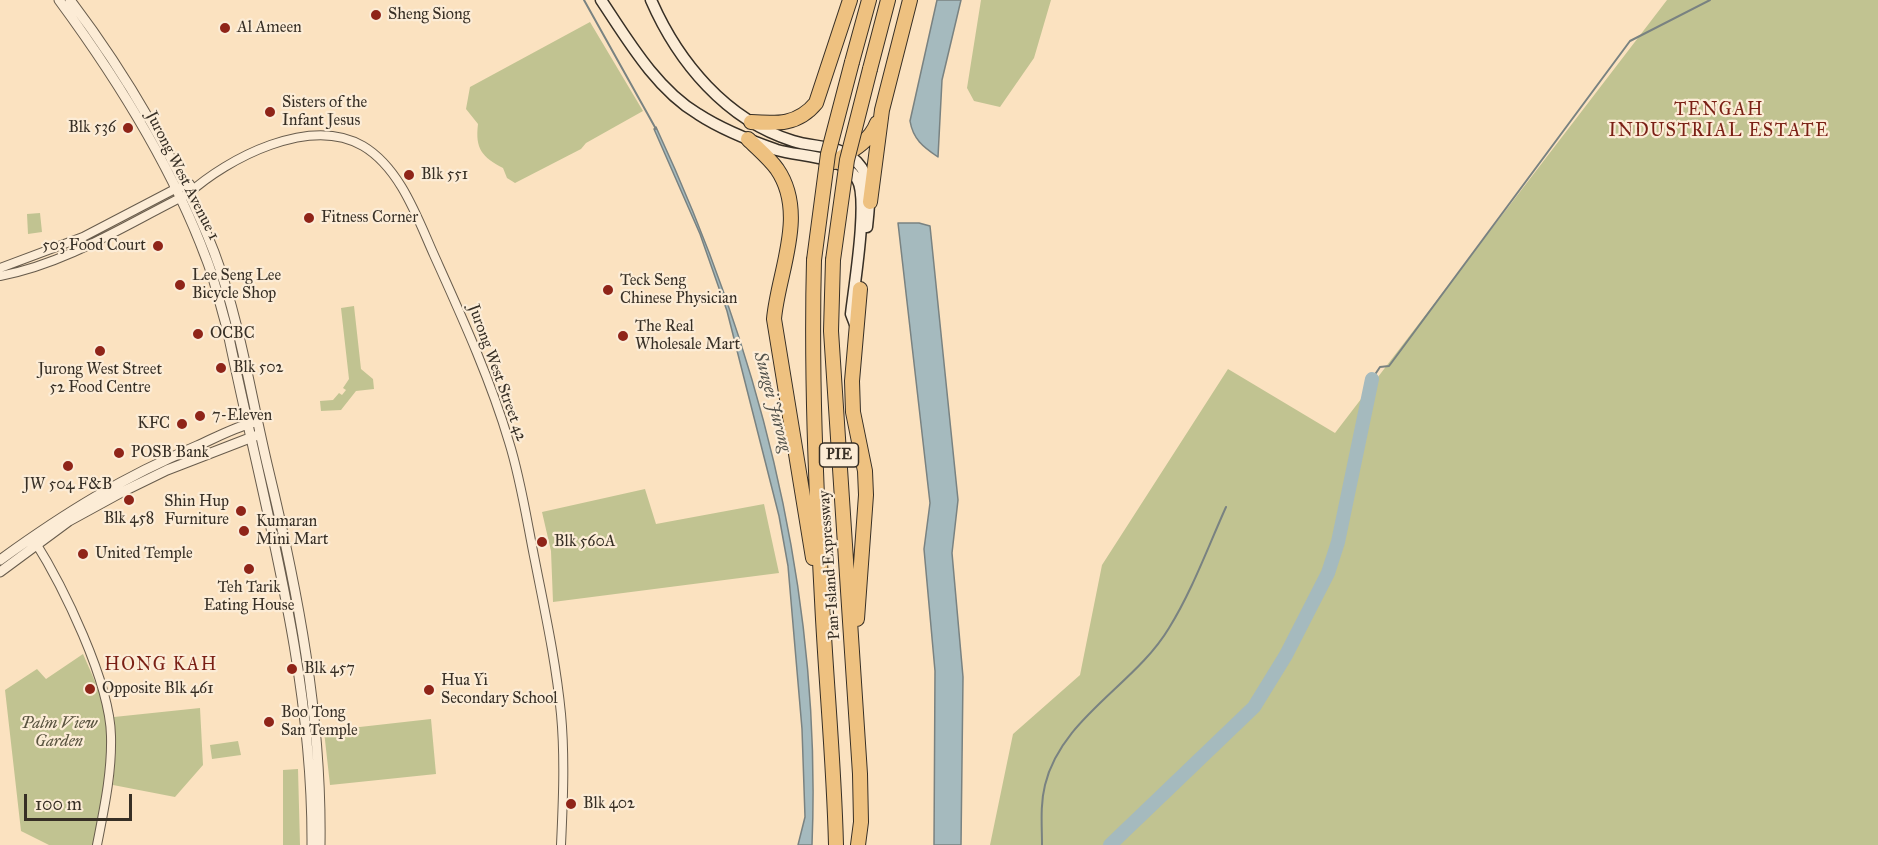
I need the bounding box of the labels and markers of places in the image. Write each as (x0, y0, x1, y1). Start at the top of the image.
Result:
place label: Sheng Siong (388, 5, 470, 25)
marker: Sheng Siong (369, 8, 383, 22)
place label: Al Ameen (237, 18, 302, 38)
marker: Al Ameen (218, 21, 232, 35)
place label: Sisters of the Infant Jesus (282, 93, 367, 131)
marker: Sisters of the Infant Jesus (263, 105, 277, 119)
place label: Blk 536 (68, 118, 116, 138)
marker: Blk 536 (121, 121, 135, 135)
place label: Blk 551 (421, 165, 468, 185)
marker: Blk 551 (402, 168, 416, 182)
place label: Fitness Corner (321, 208, 418, 228)
marker: Fitness Corner (302, 211, 316, 225)
place label: 503 Food Court (42, 236, 146, 256)
marker: 503 Food Court (151, 239, 165, 253)
place label: Lee Seng Lee Bicycle Shop (192, 266, 281, 304)
place label: Teck Seng Chinese Physician (620, 271, 737, 309)
marker: Lee Seng Lee Bicycle Shop (173, 278, 187, 292)
marker: Teck Seng Chinese Physician (601, 283, 615, 297)
place label: The Real Wholesale Mart (635, 317, 740, 355)
place label: OCBC (210, 324, 255, 344)
marker: OCBC (191, 327, 205, 341)
marker: The Real Wholesale Mart (616, 329, 630, 343)
marker: Jurong West Street 52 Food Centre (93, 344, 107, 358)
place label: Blk 502 (233, 358, 283, 378)
place label: Jurong West Street 52 Food Centre (38, 360, 162, 398)
marker: Blk 502 (214, 361, 228, 375)
place label: 7-Eleven (212, 406, 272, 426)
marker: 7-Eleven (193, 409, 207, 423)
place label: KFC (137, 414, 170, 434)
marker: KFC (175, 417, 189, 431)
place label: POSB Bank (131, 443, 209, 463)
marker: POSB Bank (112, 446, 126, 460)
marker: JW 504 F&B (61, 459, 75, 473)
place label: JW 504 F&B (24, 475, 112, 495)
place label: Shin Hup Furniture (164, 492, 229, 530)
marker: Blk 458 (122, 493, 136, 507)
marker: Shin Hup Furniture (234, 504, 248, 518)
place label: Blk 458 (104, 509, 154, 529)
place label: Kumaran Mini Mart (256, 512, 328, 550)
marker: Kumaran Mini Mart (237, 524, 251, 538)
place label: Blk 560A (554, 532, 616, 552)
marker: Blk 560A (535, 535, 549, 549)
place label: United Temple (95, 544, 193, 564)
marker: United Temple (76, 547, 90, 561)
marker: Teh Tarik Eating House (242, 562, 256, 576)
place label: Teh Tarik Eating House (204, 578, 294, 616)
place label: Blk 457 (304, 659, 355, 679)
marker: Blk 457 (285, 662, 299, 676)
place label: Hua Yi Secondary School (441, 671, 558, 709)
place label: Opposite Blk 461 (102, 679, 213, 699)
marker: Opposite Blk 461 (83, 682, 97, 696)
marker: Hua Yi Secondary School (422, 683, 436, 697)
place label: Boo Tong San Temple (281, 703, 358, 741)
marker: Boo Tong San Temple (262, 715, 276, 729)
place label: Blk 402 (583, 794, 635, 814)
marker: Blk 402 (564, 797, 578, 811)

